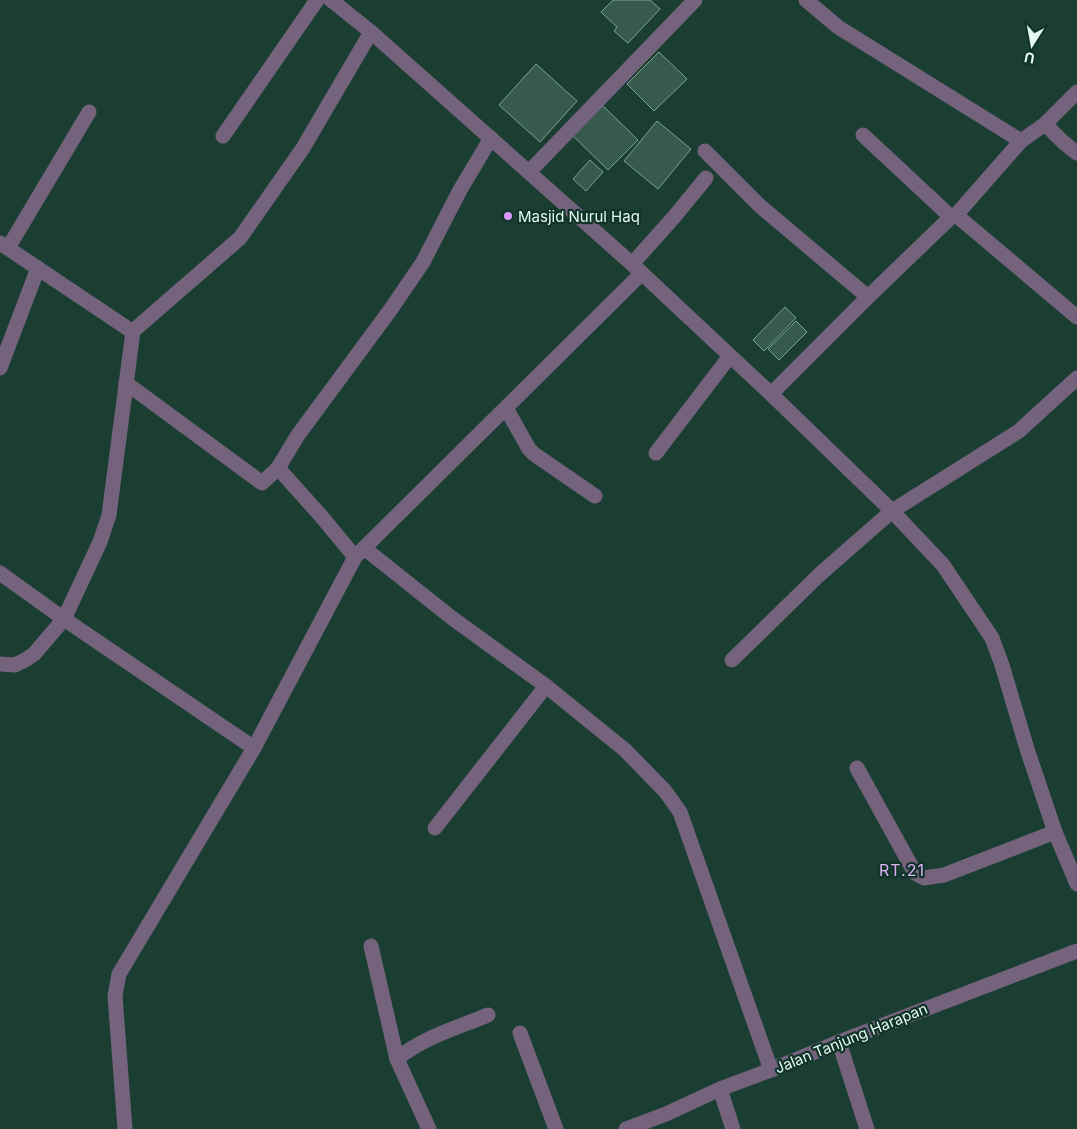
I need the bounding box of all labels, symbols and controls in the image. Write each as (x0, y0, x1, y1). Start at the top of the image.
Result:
north arrow (1007, 20, 1057, 70)
text: U (1023, 49, 1036, 68)
place label: Masjid Nurul Haq (518, 207, 640, 226)
marker: Masjid Nurul Haq (502, 210, 514, 222)
district label: RT.21 (879, 860, 925, 880)
street label: Jalan Tanjung Harapan (772, 999, 930, 1077)

